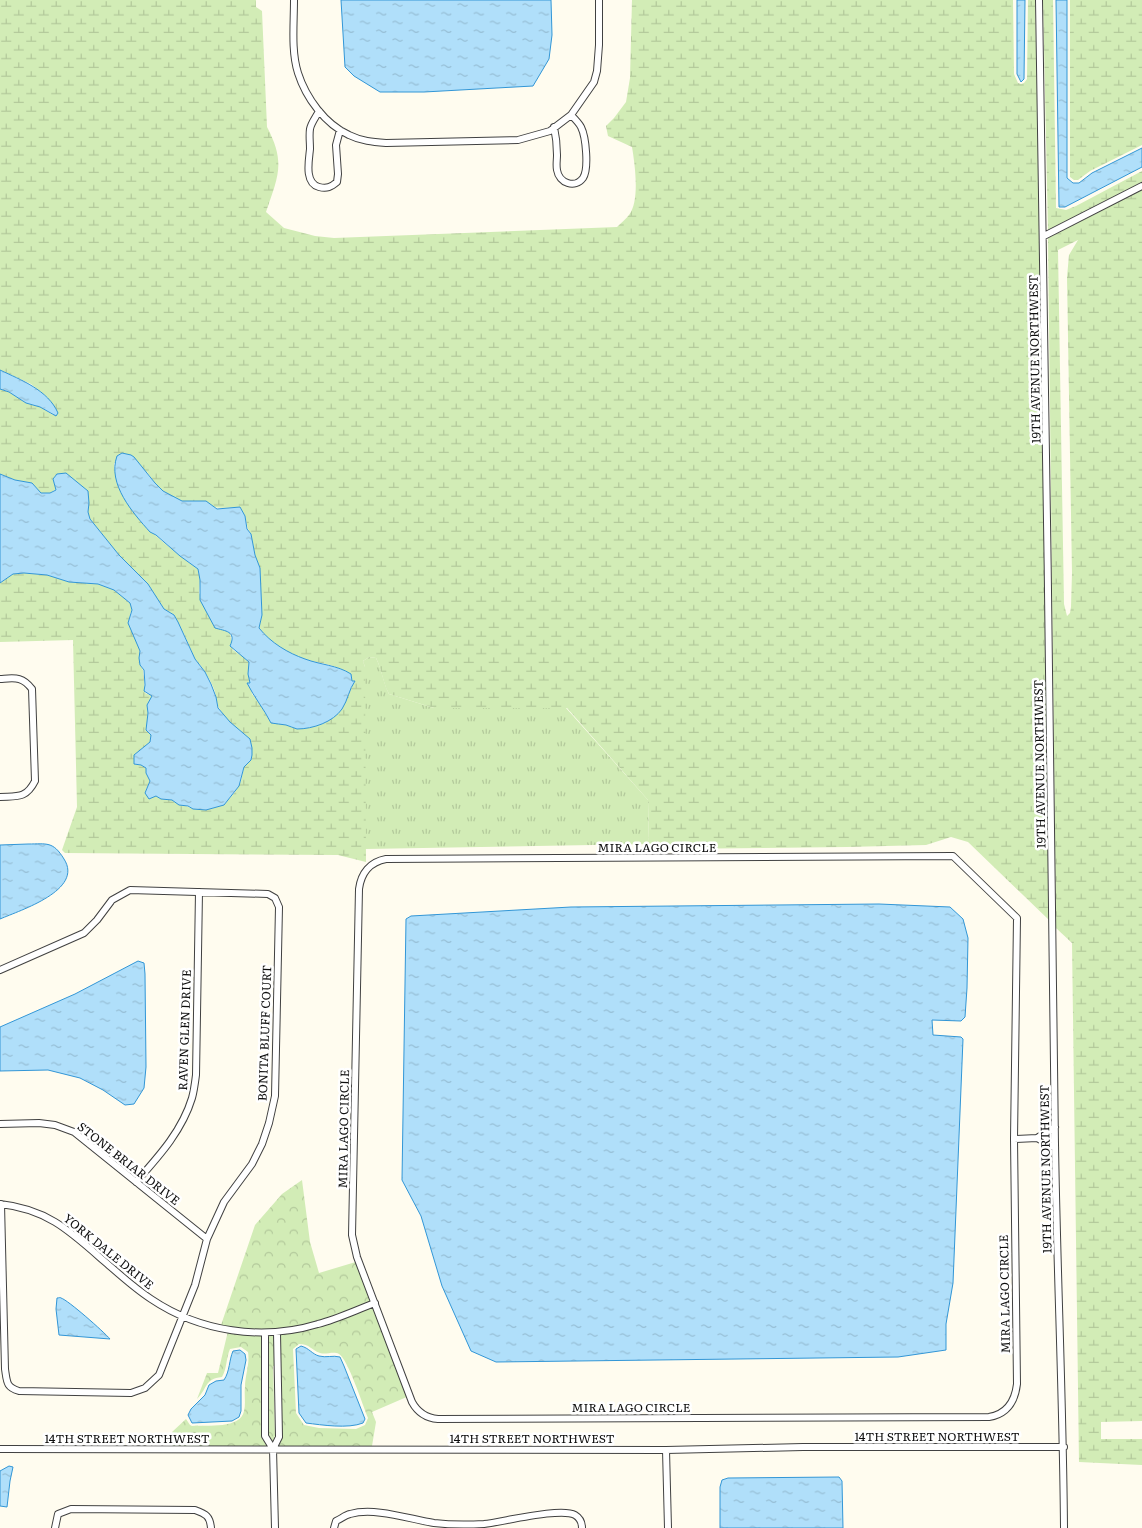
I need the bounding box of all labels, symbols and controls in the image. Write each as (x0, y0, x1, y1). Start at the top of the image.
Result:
street label: 19TH AVENUE NORTHWEST (1024, 274, 1044, 443)
street label: 19TH AVENUE NORTHWEST (1029, 679, 1049, 848)
street label: MIRA LAGO CIRCLE (598, 838, 717, 856)
street label: BONITA BLUFF COURT (253, 964, 275, 1101)
street label: RAVEN GLEN DRIVE (173, 969, 195, 1091)
street label: MIRA LAGO CIRCLE (333, 1069, 353, 1189)
street label: 19TH AVENUE NORTHWEST (1035, 1084, 1055, 1253)
street label: STONE BRIAR DRIVE (74, 1117, 184, 1209)
street label: YORK DALE DRIVE (60, 1209, 158, 1293)
street label: MIRA LAGO CIRCLE (994, 1234, 1014, 1354)
street label: MIRA LAGO CIRCLE (572, 1398, 691, 1416)
street label: 14TH STREET NORTHWEST (854, 1427, 1020, 1445)
street label: 14TH STREET NORTHWEST (44, 1429, 210, 1447)
street label: 14TH STREET NORTHWEST (449, 1429, 615, 1447)

